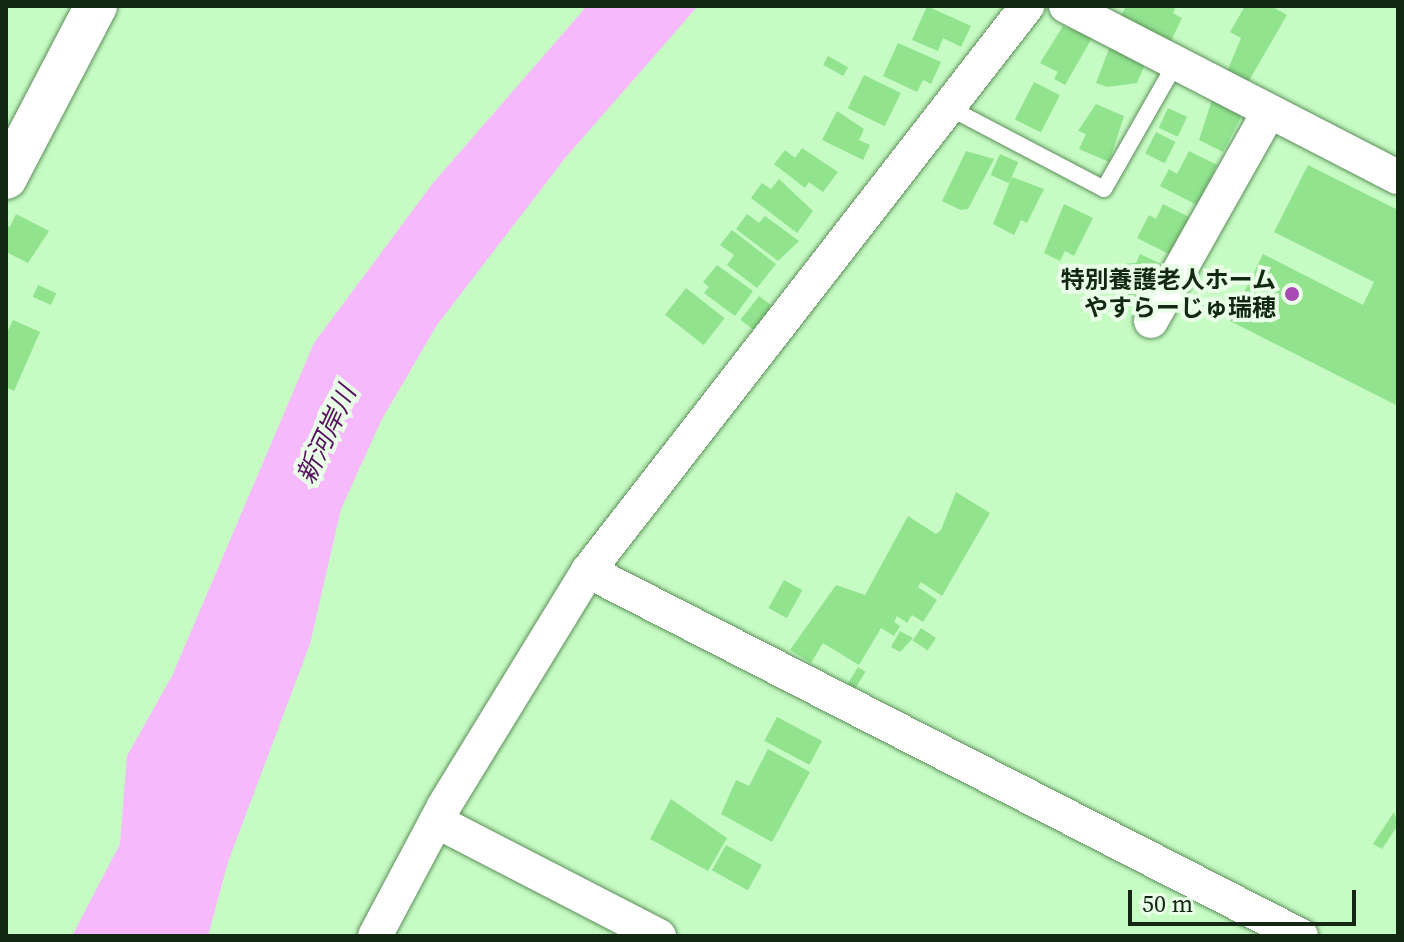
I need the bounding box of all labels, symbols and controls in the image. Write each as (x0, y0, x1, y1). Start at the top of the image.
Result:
place label: 特別養護老人ホーム やすらーじゅ瑞穂 (1060, 266, 1276, 322)
marker: 特別養護老人ホーム やすらーじゅ瑞穂 (1283, 285, 1301, 303)
water label: 新河岸川 (291, 381, 363, 489)
scale bar (1132, 874, 1360, 924)
text: 50 m (1142, 887, 1193, 920)

